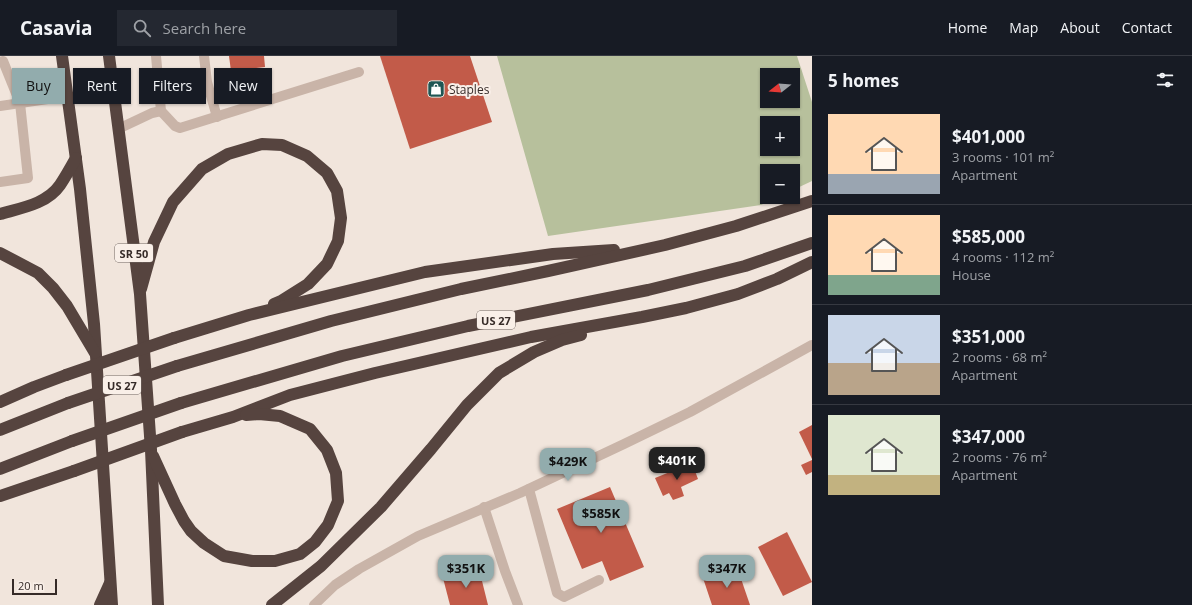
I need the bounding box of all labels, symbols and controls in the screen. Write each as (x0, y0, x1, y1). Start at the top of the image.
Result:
search box (117, 10, 397, 46)
text: Casavia (20, 15, 93, 41)
icon: search (131, 17, 153, 39)
text: Search here (163, 18, 246, 38)
text: Home (948, 18, 987, 37)
text: Map (1009, 18, 1038, 37)
text: About (1060, 18, 1100, 37)
text: Contact (1122, 18, 1172, 37)
chip: Buy (12, 68, 65, 104)
chip: Rent (73, 68, 131, 104)
chip: Filters (139, 68, 206, 104)
chip: New (214, 68, 272, 104)
north arrow (760, 68, 800, 108)
map controls (760, 68, 800, 204)
text: 5 homes (828, 69, 899, 92)
icon: filters (1154, 69, 1176, 91)
shop icon: Staples (426, 79, 446, 99)
place label: Staples (449, 81, 490, 98)
button: + (760, 116, 800, 156)
text: $401,000 (952, 125, 1025, 148)
icon: home (860, 130, 908, 178)
text: 3 rooms · 101 m² (952, 148, 1054, 166)
button: − (760, 164, 800, 204)
text: Apartment (952, 166, 1017, 184)
text: $585,000 (952, 225, 1025, 248)
icon: home (860, 231, 908, 279)
road number: SR 50 (115, 244, 153, 262)
text: 4 rooms · 112 m² (952, 248, 1054, 266)
text: House (952, 266, 991, 284)
road number: US 27 (477, 311, 515, 329)
text: $351,000 (952, 325, 1025, 348)
icon: home (860, 331, 908, 379)
text: 2 rooms · 68 m² (952, 348, 1047, 366)
text: Apartment (952, 366, 1017, 384)
road number: US 27 (103, 376, 141, 394)
text: $347,000 (952, 425, 1025, 448)
icon: home (860, 431, 908, 479)
pin: $401K (649, 447, 705, 481)
pin: $429K (540, 448, 596, 482)
text: 2 rooms · 76 m² (952, 448, 1047, 466)
text: $401K (658, 451, 696, 469)
text: $429K (549, 452, 587, 470)
text: Apartment (952, 466, 1017, 484)
pin: $585K (573, 500, 629, 534)
text: $585K (582, 504, 620, 522)
pin: $351K (438, 555, 494, 589)
pin: $347K (699, 555, 755, 589)
text: $351K (447, 559, 485, 577)
text: $347K (708, 559, 746, 577)
scale bar (12, 577, 57, 596)
text: 20 m (18, 578, 44, 593)

